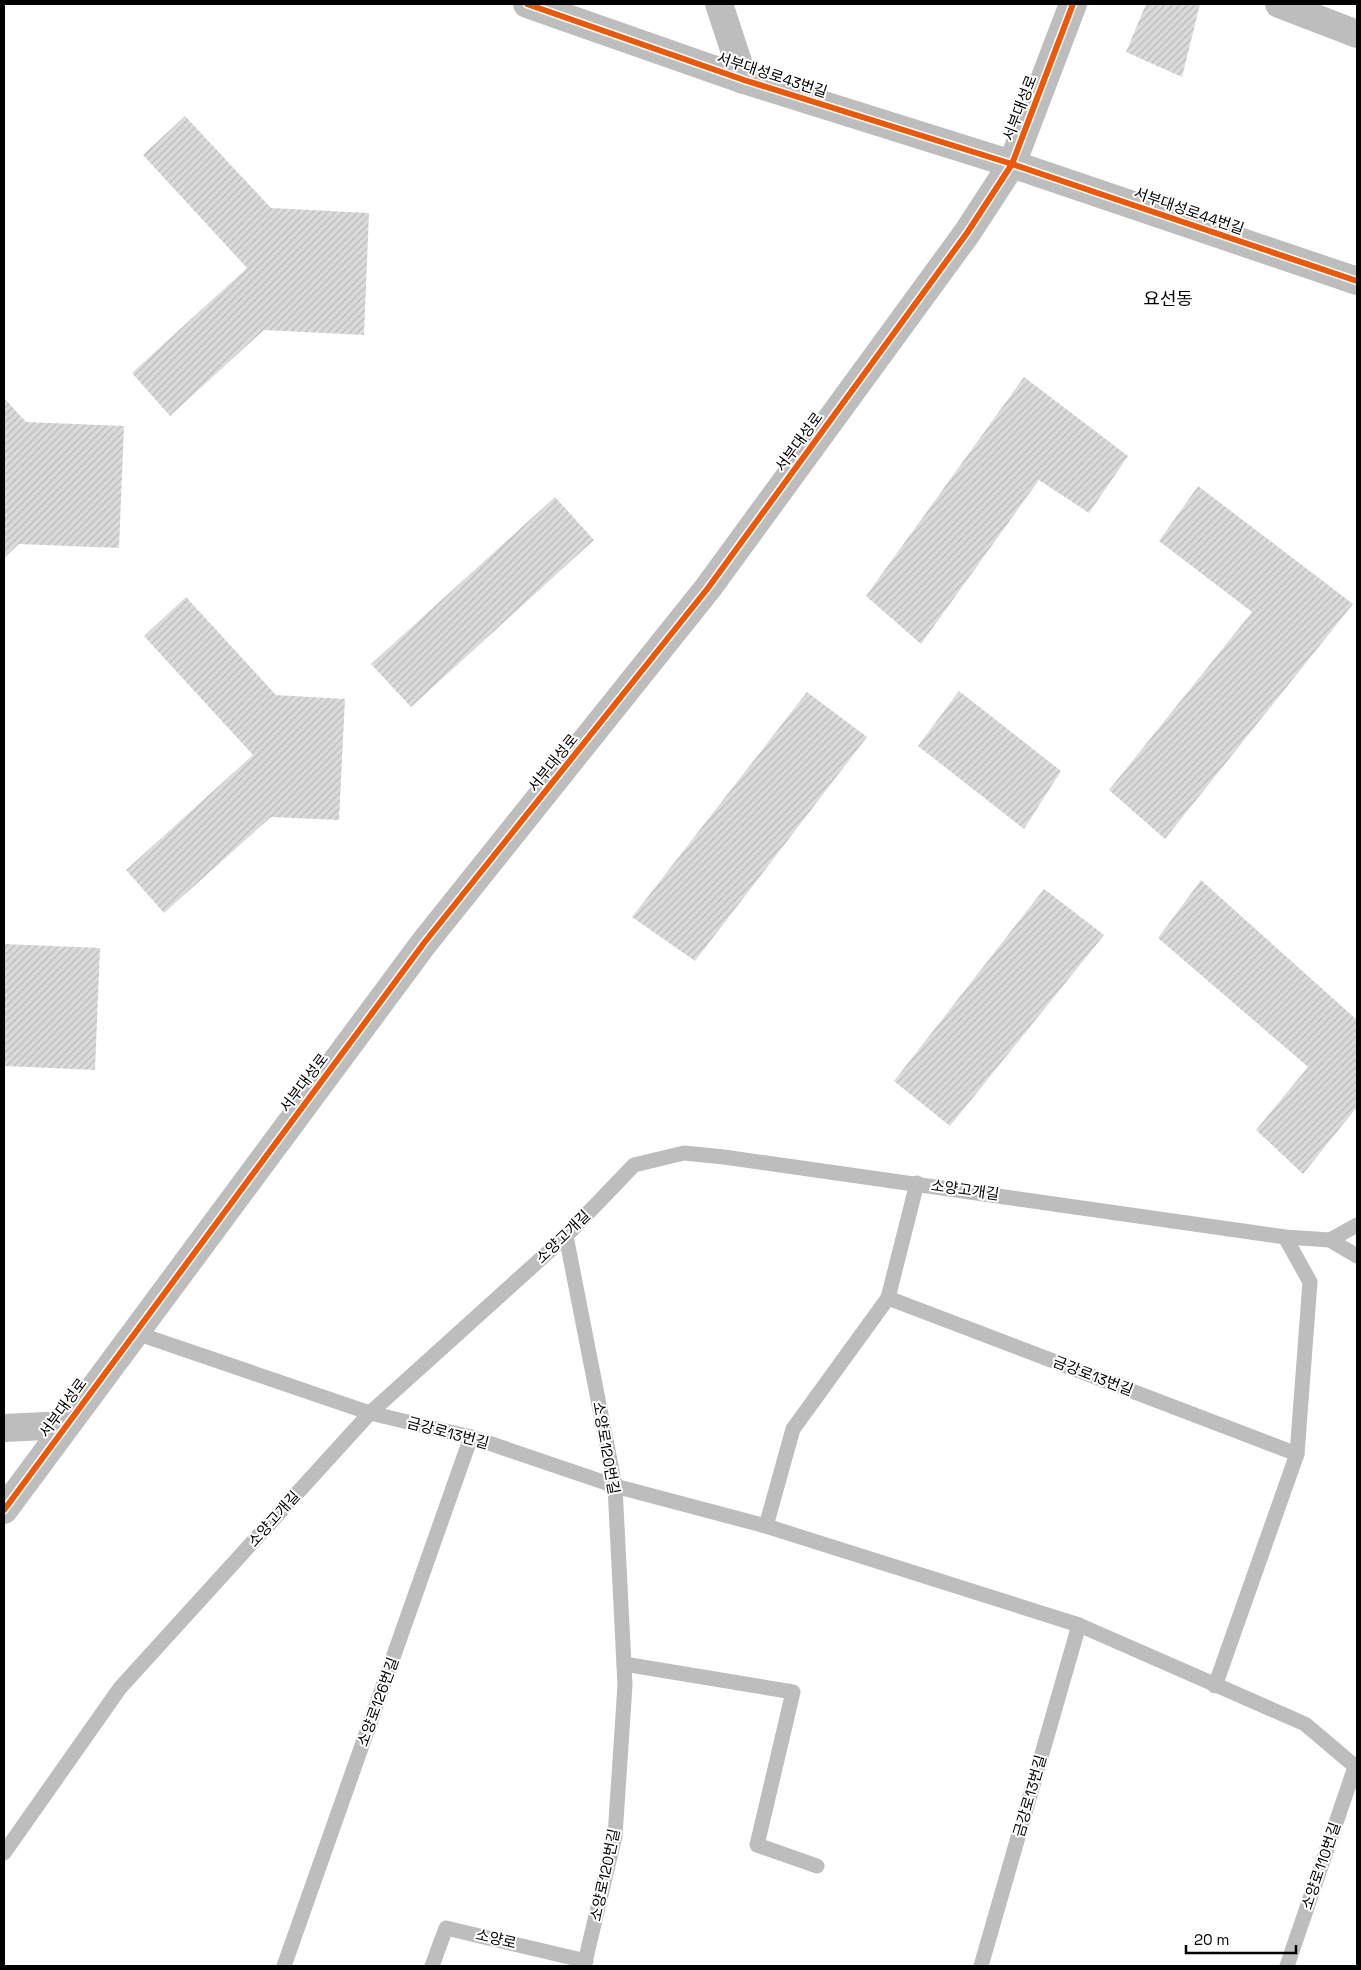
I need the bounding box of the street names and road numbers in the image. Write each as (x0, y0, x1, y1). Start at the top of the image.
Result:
street label: 서부대성로43번길 (715, 48, 830, 101)
street label: 서부대성로 (998, 72, 1041, 143)
street label: 서부대성로44번길 (1132, 183, 1247, 238)
street label: 서부대성로 (771, 408, 827, 475)
street label: 서부대성로 (524, 730, 582, 795)
street label: 서부대성로 (275, 1049, 332, 1116)
street label: 소양고개길 (930, 1175, 1001, 1204)
street label: 소양고개길 (531, 1206, 594, 1267)
street label: 금강로13번길 (1050, 1352, 1136, 1400)
street label: 서부대성로 (35, 1374, 91, 1441)
street label: 소양로120번길 (589, 1400, 624, 1496)
street label: 금강로13번길 (405, 1412, 491, 1453)
street label: 소양고개길 (243, 1487, 304, 1551)
street label: 소양로126번길 (353, 1655, 402, 1749)
street label: 금강로13번길 (1009, 1753, 1050, 1839)
street label: 소양로110번길 (1297, 1820, 1344, 1912)
street label: 소양로120번길 (585, 1827, 624, 1923)
street label: 소양로 (474, 1925, 518, 1952)

